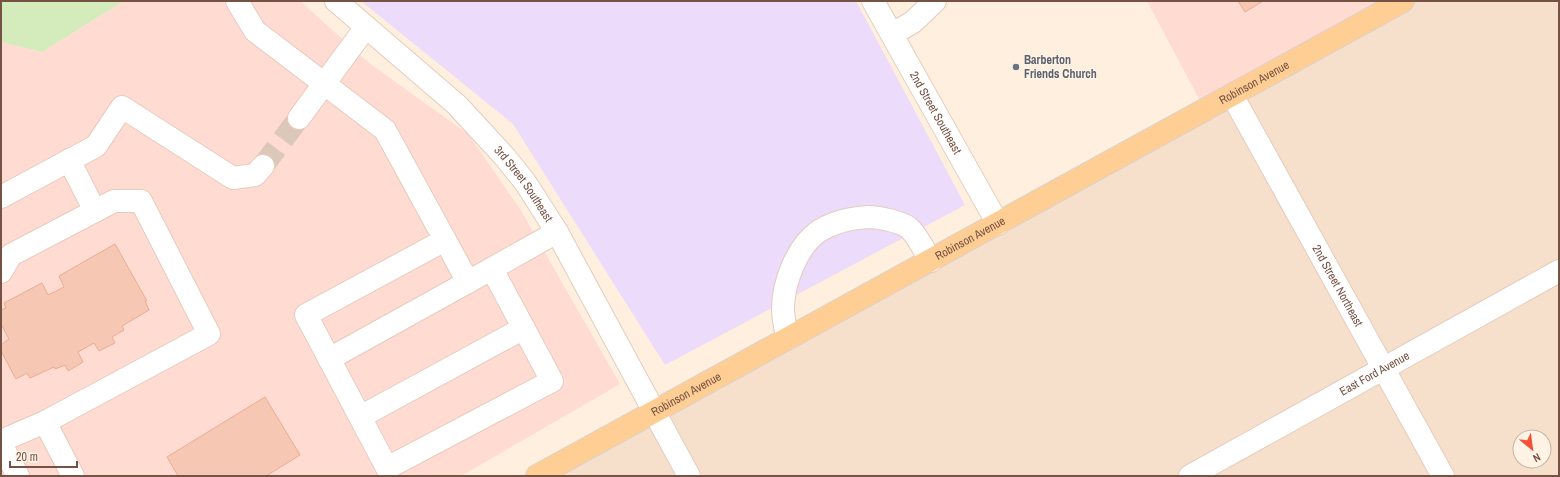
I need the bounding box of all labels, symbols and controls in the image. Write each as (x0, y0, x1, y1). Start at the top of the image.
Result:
place label: Barberton Friends Church (1024, 52, 1097, 82)
street label: Robinson Avenue (1216, 57, 1292, 108)
marker: Barberton Friends Church (1011, 62, 1021, 72)
street label: 2nd Street Southeast (906, 68, 965, 157)
street label: 3rd Street Southeast (491, 142, 557, 225)
street label: Robinson Avenue (932, 213, 1008, 264)
street label: 2nd Street Northeast (1309, 242, 1367, 330)
street label: East Ford Avenue (1337, 348, 1412, 399)
street label: Robinson Avenue (648, 369, 724, 420)
north arrow (1512, 429, 1552, 469)
scale bar (10, 443, 77, 469)
text: 20 m (16, 449, 38, 465)
text: N (1531, 450, 1543, 465)

